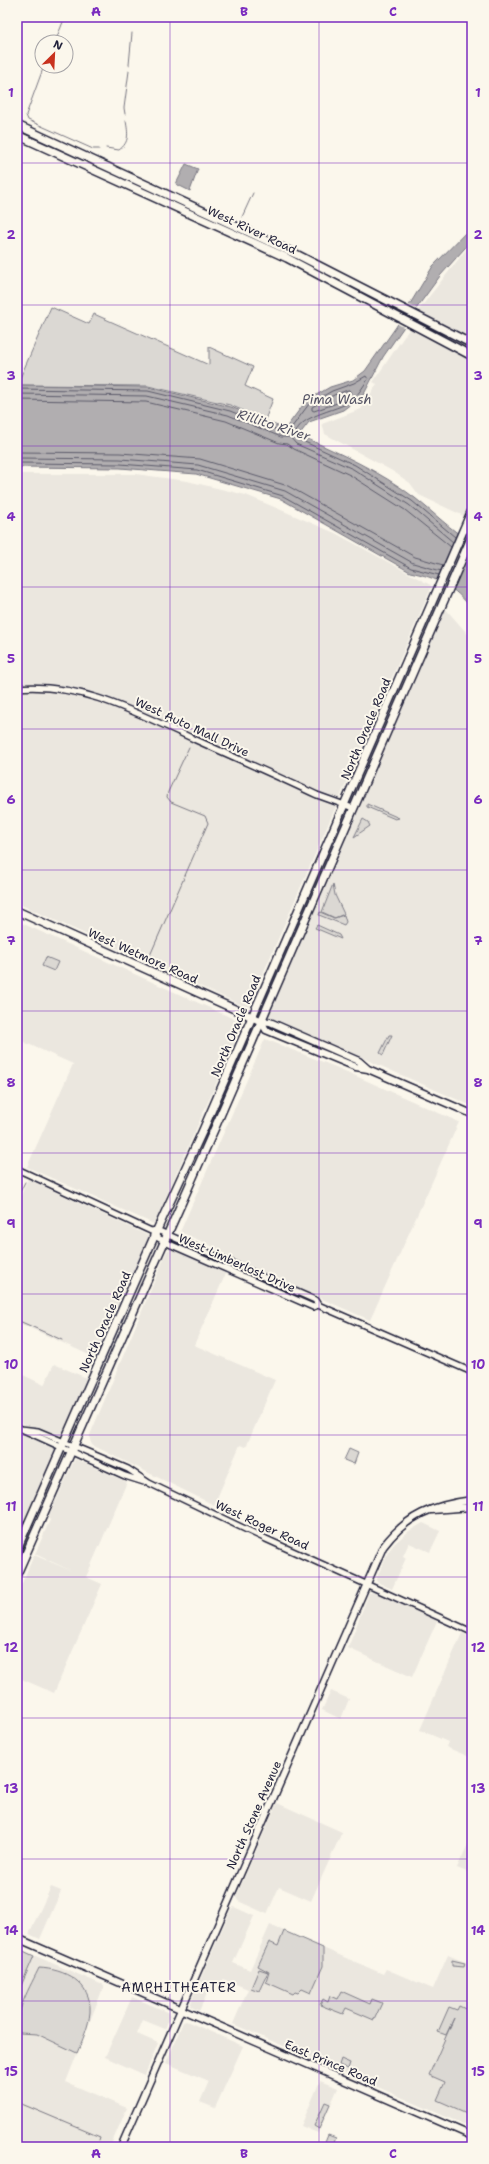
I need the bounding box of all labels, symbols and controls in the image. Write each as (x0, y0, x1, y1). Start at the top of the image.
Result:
text: A (91, 3, 101, 20)
text: B (240, 3, 248, 20)
text: C (389, 3, 397, 20)
north arrow (34, 34, 74, 74)
text: N (51, 37, 65, 54)
text: 1 (8, 84, 14, 101)
text: 1 (475, 84, 481, 101)
street label: West River Road (205, 202, 300, 258)
text: 2 (6, 226, 16, 243)
text: 2 (473, 226, 483, 243)
text: 3 (6, 367, 16, 384)
text: 3 (473, 367, 483, 384)
water label: Pima Wash (302, 391, 372, 408)
water label: Rillito River (235, 405, 313, 445)
text: 4 (6, 508, 16, 525)
text: 4 (473, 508, 483, 525)
text: 5 (7, 650, 15, 667)
text: 5 (474, 650, 482, 667)
street label: North Oracle Road (337, 675, 395, 782)
street label: West Auto Mall Drive (132, 694, 252, 761)
text: 6 (6, 791, 16, 808)
text: 6 (473, 791, 483, 808)
street label: West Wetmore Road (85, 925, 201, 988)
text: 7 (6, 932, 16, 949)
text: 7 (473, 932, 483, 949)
street label: North Oracle Road (207, 972, 265, 1079)
text: 8 (6, 1074, 16, 1091)
text: 8 (473, 1074, 483, 1091)
text: 9 (6, 1215, 16, 1232)
text: 9 (473, 1215, 483, 1232)
street label: West Limberlost Drive (176, 1230, 298, 1296)
street label: North Oracle Road (75, 1268, 135, 1375)
text: 10 (4, 1356, 18, 1373)
text: 10 (471, 1356, 485, 1373)
street label: West Roger Road (213, 1496, 312, 1554)
text: 11 (5, 1498, 17, 1515)
text: 11 (472, 1498, 484, 1515)
text: 12 (4, 1639, 18, 1656)
text: 12 (471, 1639, 485, 1656)
street label: North Stone Avenue (223, 1758, 285, 1872)
text: 13 (4, 1780, 18, 1797)
text: 13 (471, 1780, 485, 1797)
text: 14 (4, 1922, 18, 1939)
text: 14 (471, 1922, 485, 1939)
district label: AMPHITHEATER (121, 1979, 237, 1996)
street label: East Prince Road (282, 2036, 380, 2090)
text: 15 (4, 2063, 18, 2080)
text: 15 (471, 2063, 485, 2080)
text: A (91, 2145, 101, 2162)
text: B (240, 2145, 248, 2162)
text: C (389, 2145, 397, 2162)

